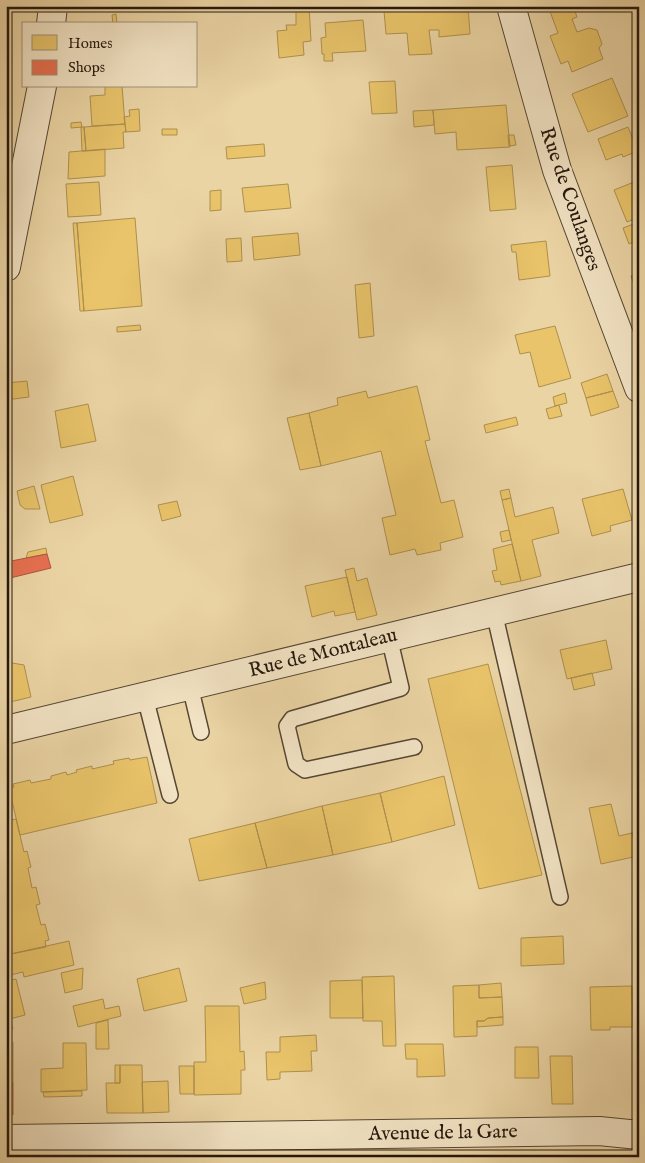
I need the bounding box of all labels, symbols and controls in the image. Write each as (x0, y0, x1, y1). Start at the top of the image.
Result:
legend (22, 22, 198, 88)
text: Homes (68, 34, 112, 53)
text: Shops (68, 58, 105, 77)
street label: Rue de Coulanges (534, 124, 606, 274)
street label: Rue de Montaleau (246, 622, 400, 684)
street label: Avenue de la Gare (367, 1119, 518, 1147)

